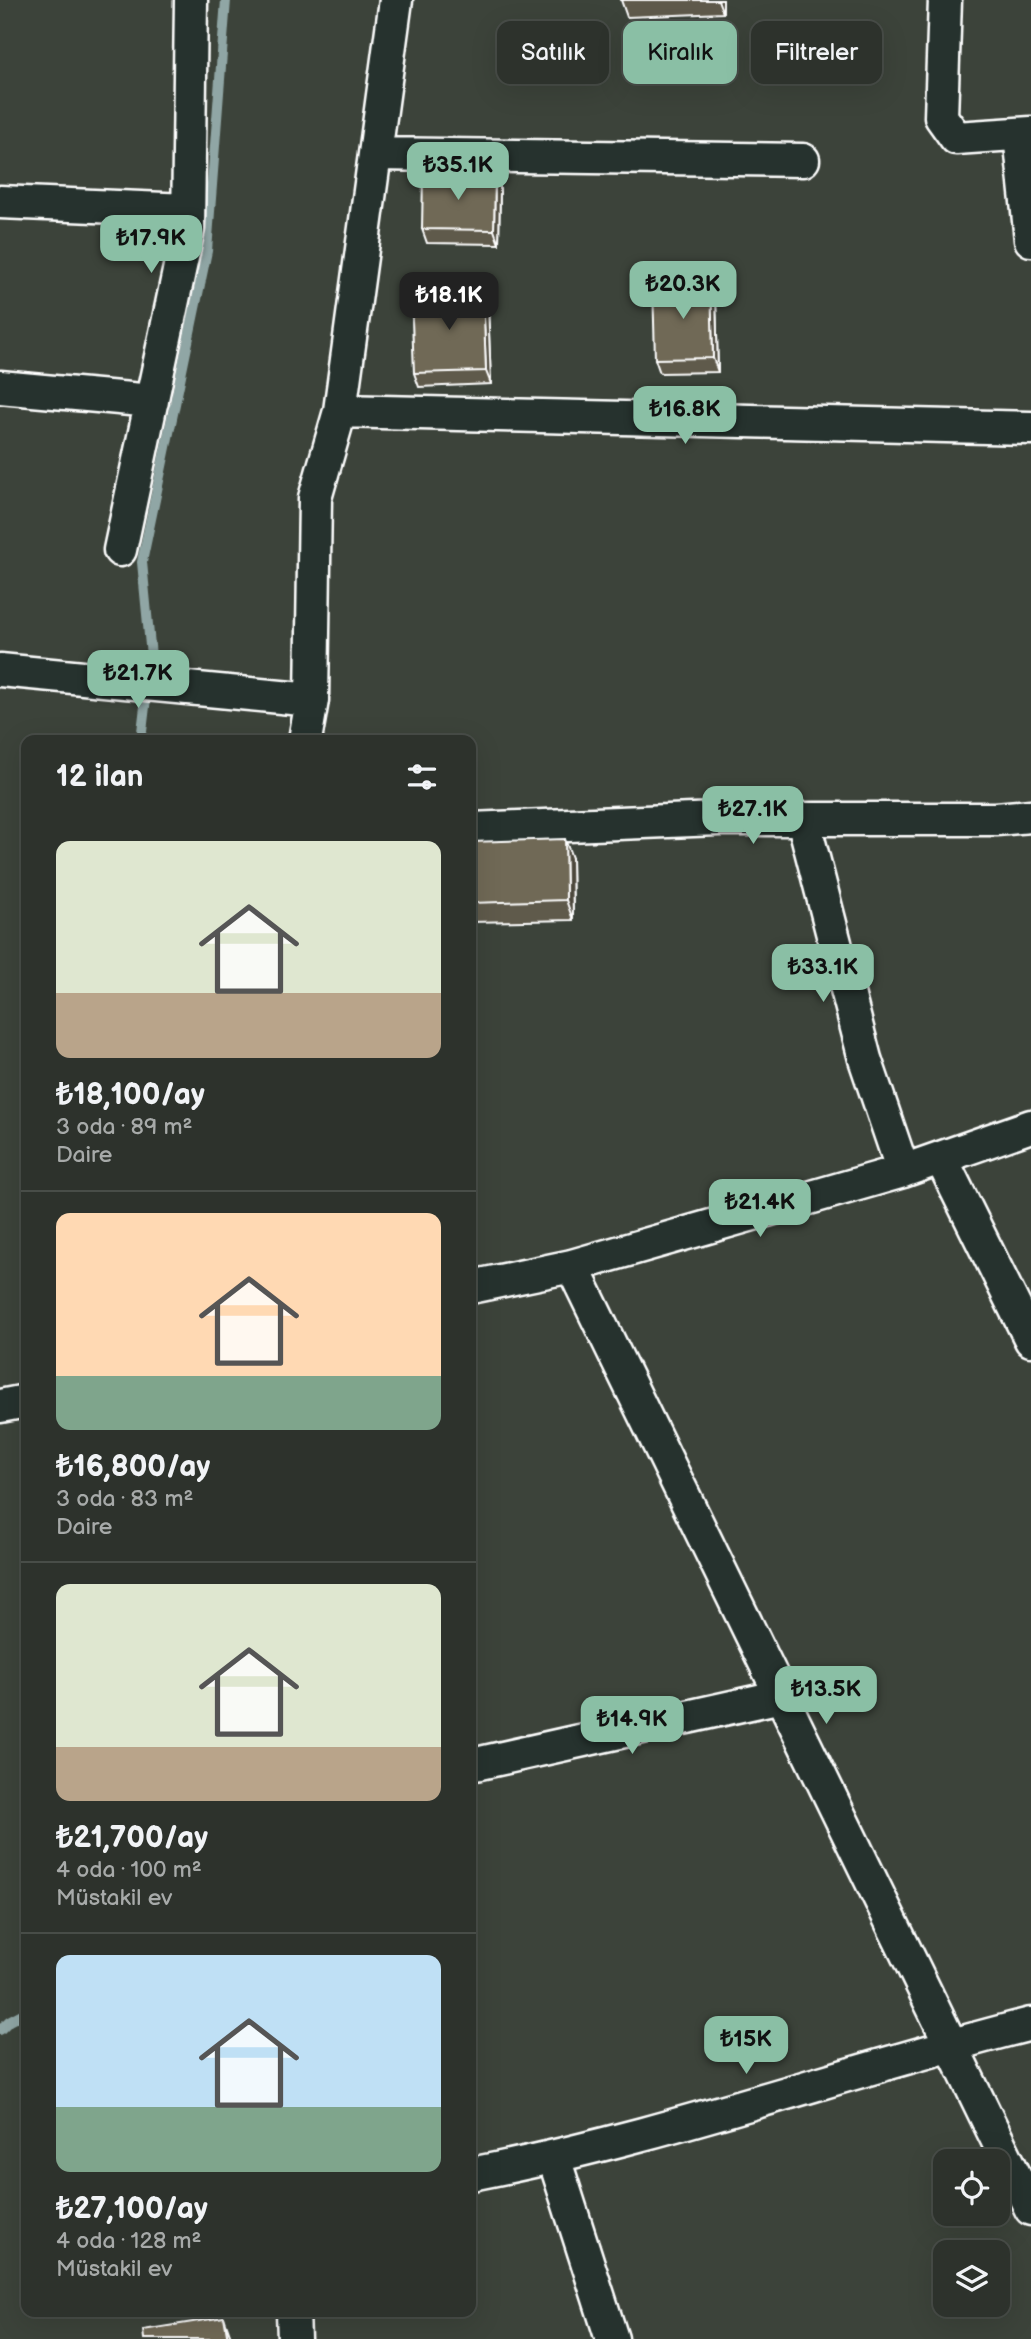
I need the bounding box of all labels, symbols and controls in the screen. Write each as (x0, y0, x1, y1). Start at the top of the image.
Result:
chip: Satılık (497, 21, 609, 84)
chip: Kiralık (623, 21, 737, 84)
chip: Filtreler (751, 21, 882, 84)
pin: ₺35.1K (401, 142, 515, 202)
text: ₺35.1K (423, 151, 493, 179)
pin: ₺17.9K (94, 216, 208, 275)
text: ₺17.9K (116, 224, 186, 252)
pin: ₺20.3K (626, 262, 740, 321)
text: ₺20.3K (646, 270, 720, 298)
pin: ₺18.1K (392, 272, 506, 332)
text: ₺18.1K (415, 281, 483, 309)
pin: ₺16.8K (628, 386, 742, 446)
text: ₺16.8K (649, 395, 721, 423)
pin: ₺21.7K (81, 650, 195, 710)
text: ₺21.7K (103, 659, 173, 687)
icon: filters (403, 758, 441, 796)
text: 12 ilan (56, 759, 144, 795)
pin: ₺27.1K (696, 786, 810, 846)
text: ₺27.1K (718, 795, 788, 823)
icon: home (186, 886, 312, 1012)
pin: ₺33.1K (766, 944, 880, 1004)
text: ₺33.1K (788, 953, 858, 981)
text: ₺18,100/ay (56, 1077, 205, 1113)
text: 3 oda · 89 m² (56, 1113, 192, 1141)
text: Daire (56, 1141, 112, 1169)
pin: ₺21.4K (703, 1180, 817, 1239)
text: ₺21.4K (725, 1188, 795, 1216)
icon: home (186, 1258, 312, 1384)
text: ₺16,800/ay (56, 1449, 210, 1485)
text: 3 oda · 83 m² (56, 1485, 193, 1513)
text: Daire (56, 1513, 112, 1541)
icon: home (186, 1629, 312, 1755)
pin: ₺13.5K (769, 1666, 883, 1726)
text: ₺13.5K (791, 1675, 861, 1703)
pin: ₺14.9K (575, 1696, 689, 1756)
text: ₺14.9K (597, 1705, 667, 1733)
text: ₺21,700/ay (56, 1820, 208, 1856)
text: 4 oda · 100 m² (56, 1856, 202, 1884)
text: Müstakil ev (56, 1884, 172, 1912)
icon: home (186, 2000, 312, 2126)
pin: ₺15K (705, 2016, 787, 2076)
text: ₺15K (720, 2025, 772, 2053)
map controls (933, 2149, 1010, 2317)
button: locate (933, 2149, 1010, 2226)
text: ₺27,100/ay (56, 2191, 208, 2227)
text: 4 oda · 128 m² (56, 2227, 202, 2255)
button: layers (933, 2240, 1010, 2317)
text: Müstakil ev (56, 2255, 172, 2283)

